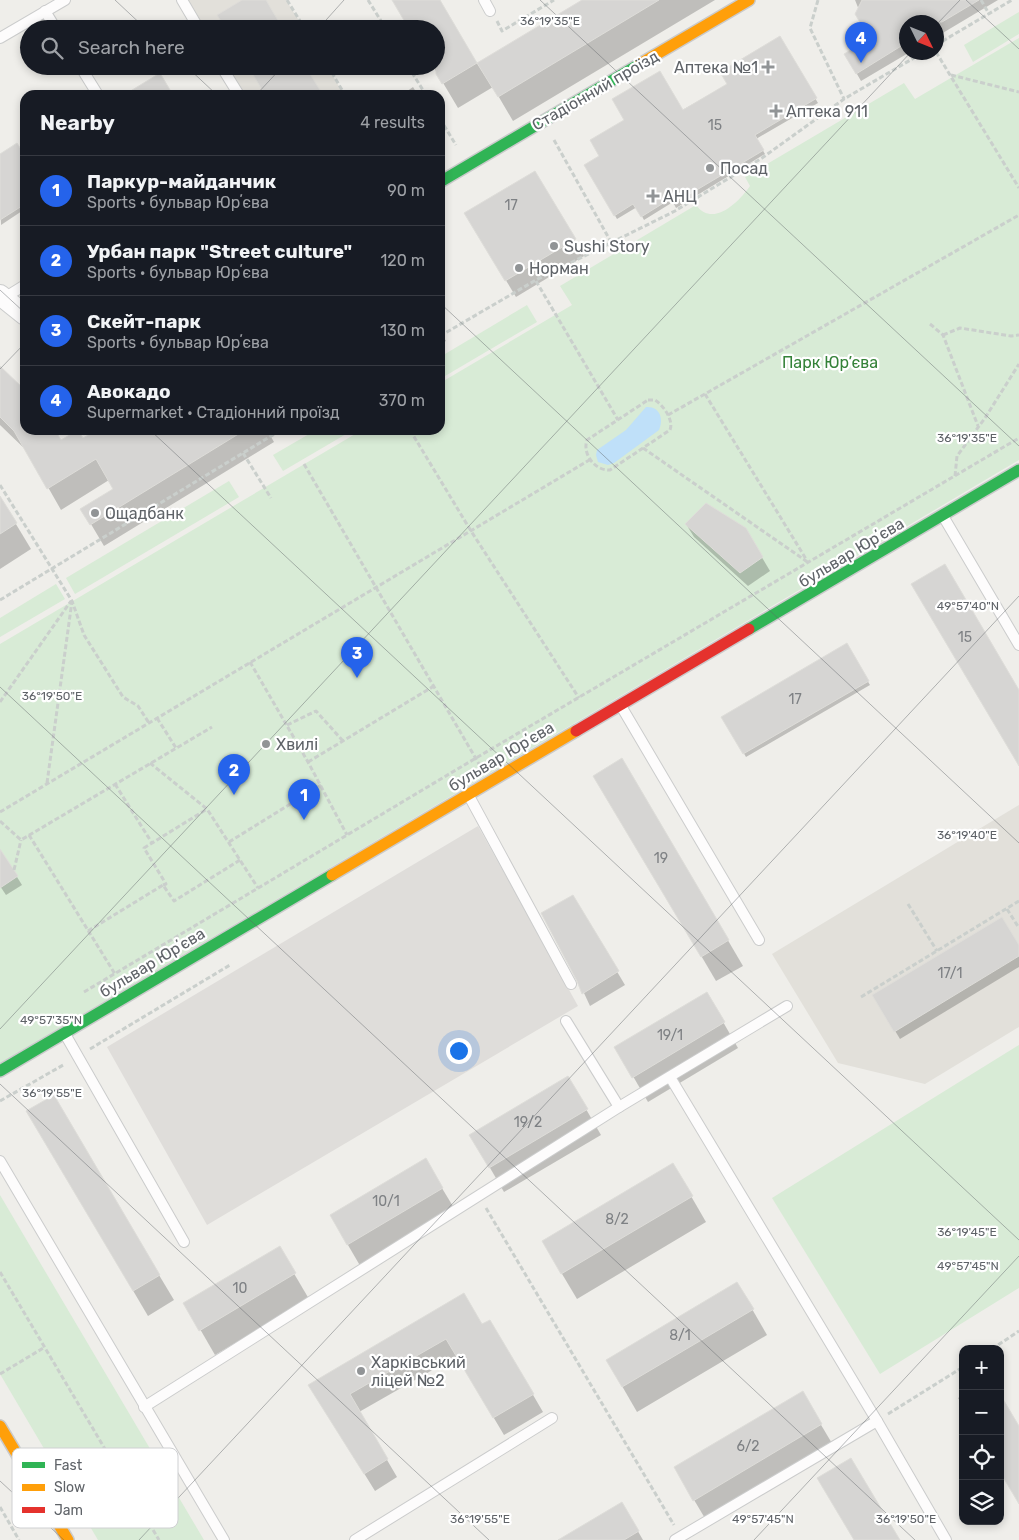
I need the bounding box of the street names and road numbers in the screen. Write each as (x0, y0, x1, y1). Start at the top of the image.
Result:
street label: Стадіонний проїзд (529, 46, 662, 134)
street label: бульвар Юрʼєва (795, 513, 907, 591)
street label: бульвар Юрʼєва (445, 717, 557, 795)
street label: бульвар Юрʼєва (96, 923, 208, 1001)

